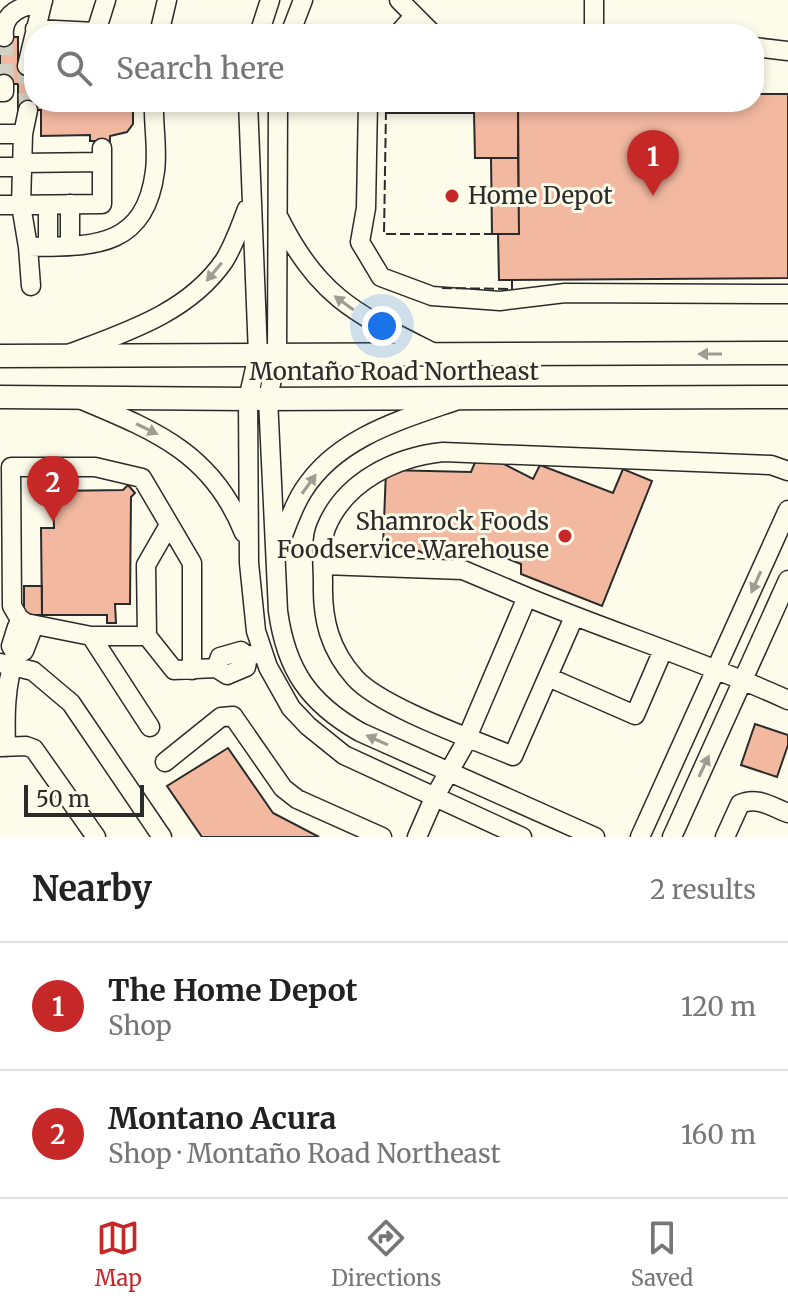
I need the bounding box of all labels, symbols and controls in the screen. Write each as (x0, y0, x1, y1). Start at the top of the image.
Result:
search box (24, 24, 764, 112)
icon: search (52, 46, 96, 90)
text: Search here (116, 49, 284, 87)
pin: 1 (627, 130, 679, 196)
place label: Home Depot (468, 180, 613, 211)
marker: Home Depot (443, 187, 461, 205)
one-way arrow (206, 262, 223, 282)
one-way arrow (333, 295, 355, 311)
your location (362, 306, 402, 346)
one-way arrow (697, 348, 722, 360)
street label: Montaño Road Northeast (249, 356, 539, 387)
one-way arrow (135, 422, 158, 436)
pin: 2 (27, 456, 79, 522)
one-way arrow (301, 473, 317, 495)
place label: Shamrock Foods Foodservice Warehouse (277, 506, 549, 565)
marker: Shamrock Foods Foodservice Warehouse (556, 527, 574, 545)
one-way arrow (750, 570, 763, 593)
one-way arrow (365, 733, 389, 747)
one-way arrow (697, 754, 711, 778)
scale bar (24, 781, 144, 817)
text: 50 m (36, 785, 90, 813)
text: Nearby (32, 868, 152, 910)
text: 2 results (650, 873, 756, 906)
text: The Home Depot (108, 971, 358, 1009)
text: 1 (52, 990, 64, 1023)
text: 120 m (681, 990, 756, 1023)
text: Shop (108, 1009, 172, 1042)
text: Montano Acura (108, 1099, 336, 1137)
text: 2 (50, 1118, 66, 1151)
text: 160 m (681, 1118, 756, 1151)
text: Shop · Montaño Road Northeast (108, 1137, 501, 1170)
tab: Map (95, 1216, 142, 1292)
tab: Directions (331, 1216, 441, 1292)
tab: Saved (631, 1216, 693, 1292)

